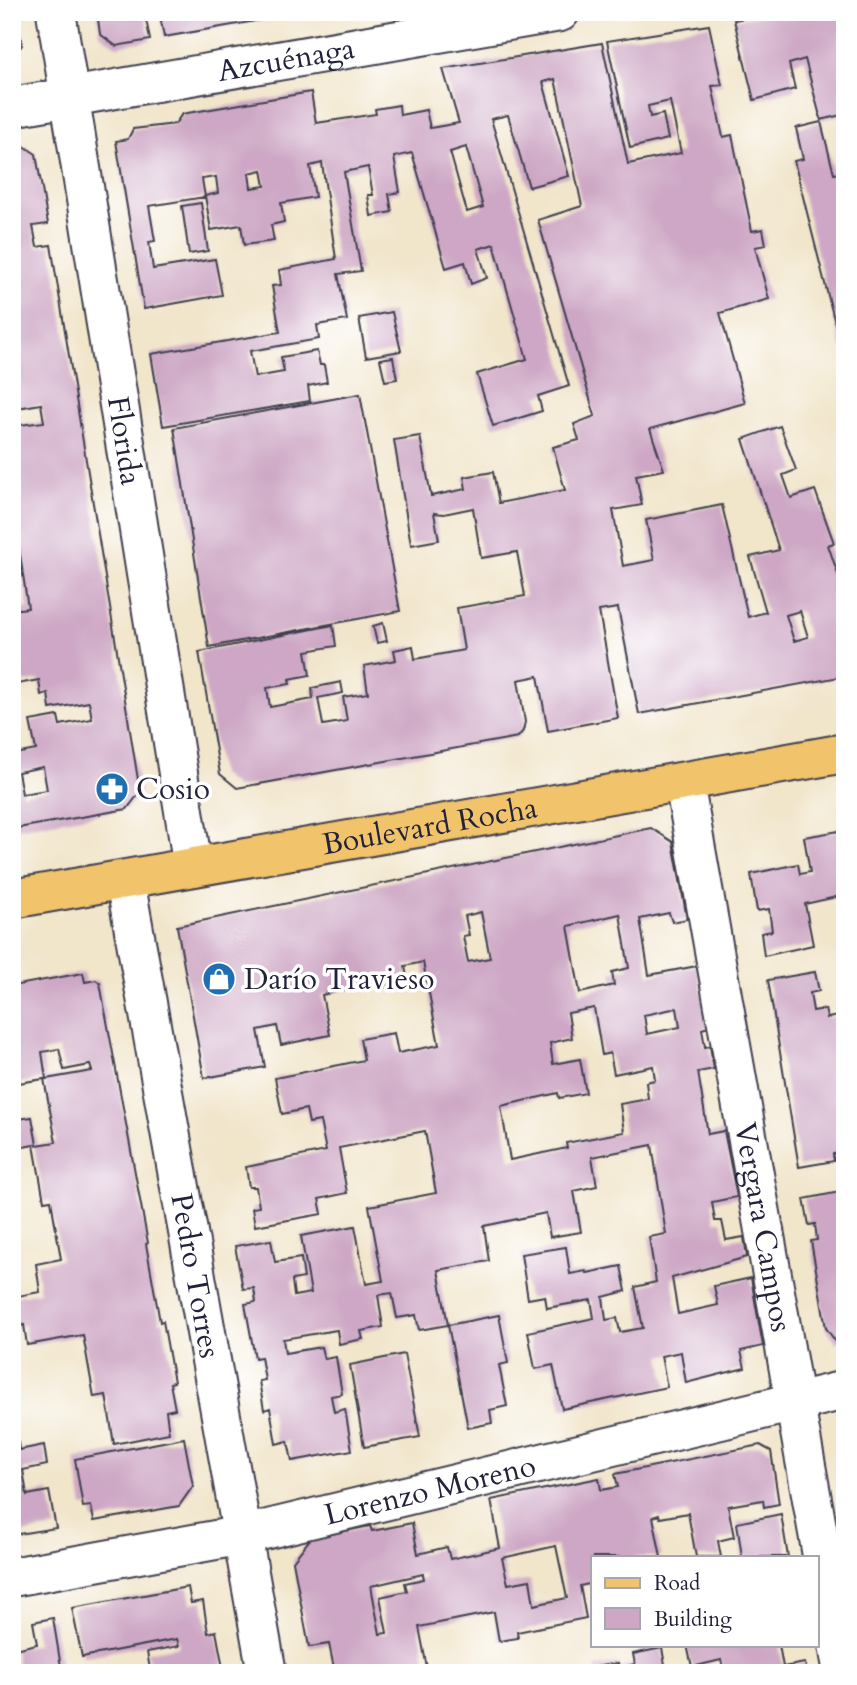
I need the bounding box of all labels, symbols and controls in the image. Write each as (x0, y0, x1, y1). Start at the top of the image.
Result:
street label: Azcuénaga (214, 28, 358, 92)
street label: Florida (97, 393, 151, 488)
place label: Cosio (136, 769, 210, 810)
pharmacy icon: Cosio (93, 770, 131, 808)
street label: Boulevard Rocha (319, 787, 540, 865)
place label: Darío Travieso (244, 959, 434, 1000)
shop icon: Darío Travieso (200, 960, 238, 998)
street label: Vergara Campos (724, 1119, 802, 1335)
street label: Pedro Torres (161, 1190, 230, 1361)
street label: Lorenzo Moreno (320, 1445, 540, 1536)
legend (591, 1556, 818, 1646)
text: Road (654, 1569, 700, 1598)
text: Building (654, 1605, 732, 1634)

